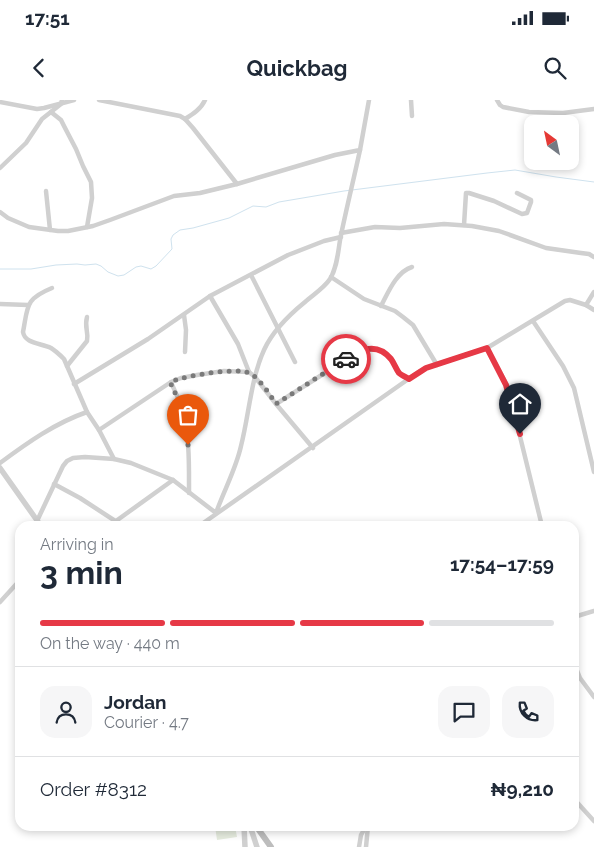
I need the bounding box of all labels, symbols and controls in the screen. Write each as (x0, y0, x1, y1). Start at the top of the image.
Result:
text: 17:51 (25, 7, 70, 29)
icon: back (25, 54, 53, 82)
icon: search (541, 54, 569, 82)
text: Quickbag (246, 55, 348, 81)
north arrow (524, 115, 579, 170)
map controls (524, 115, 579, 170)
courier (321, 334, 371, 384)
icon: car (332, 345, 360, 373)
pin (499, 383, 541, 434)
icon: home (506, 390, 534, 418)
pin (167, 394, 209, 445)
icon: bag (174, 401, 202, 429)
text: Arriving in (40, 535, 114, 554)
text: 17:54–17:59 (450, 553, 554, 575)
text: 3 min (40, 554, 123, 591)
text: On the way · 440 m (40, 634, 180, 653)
button: person (40, 686, 92, 738)
button: chat (438, 686, 490, 738)
button: phone (502, 686, 554, 738)
text: Jordan (104, 691, 167, 713)
text: Courier · 4.7 (104, 713, 189, 732)
text: Order #8312 (40, 778, 147, 800)
text: ₦9,210 (490, 778, 554, 800)

